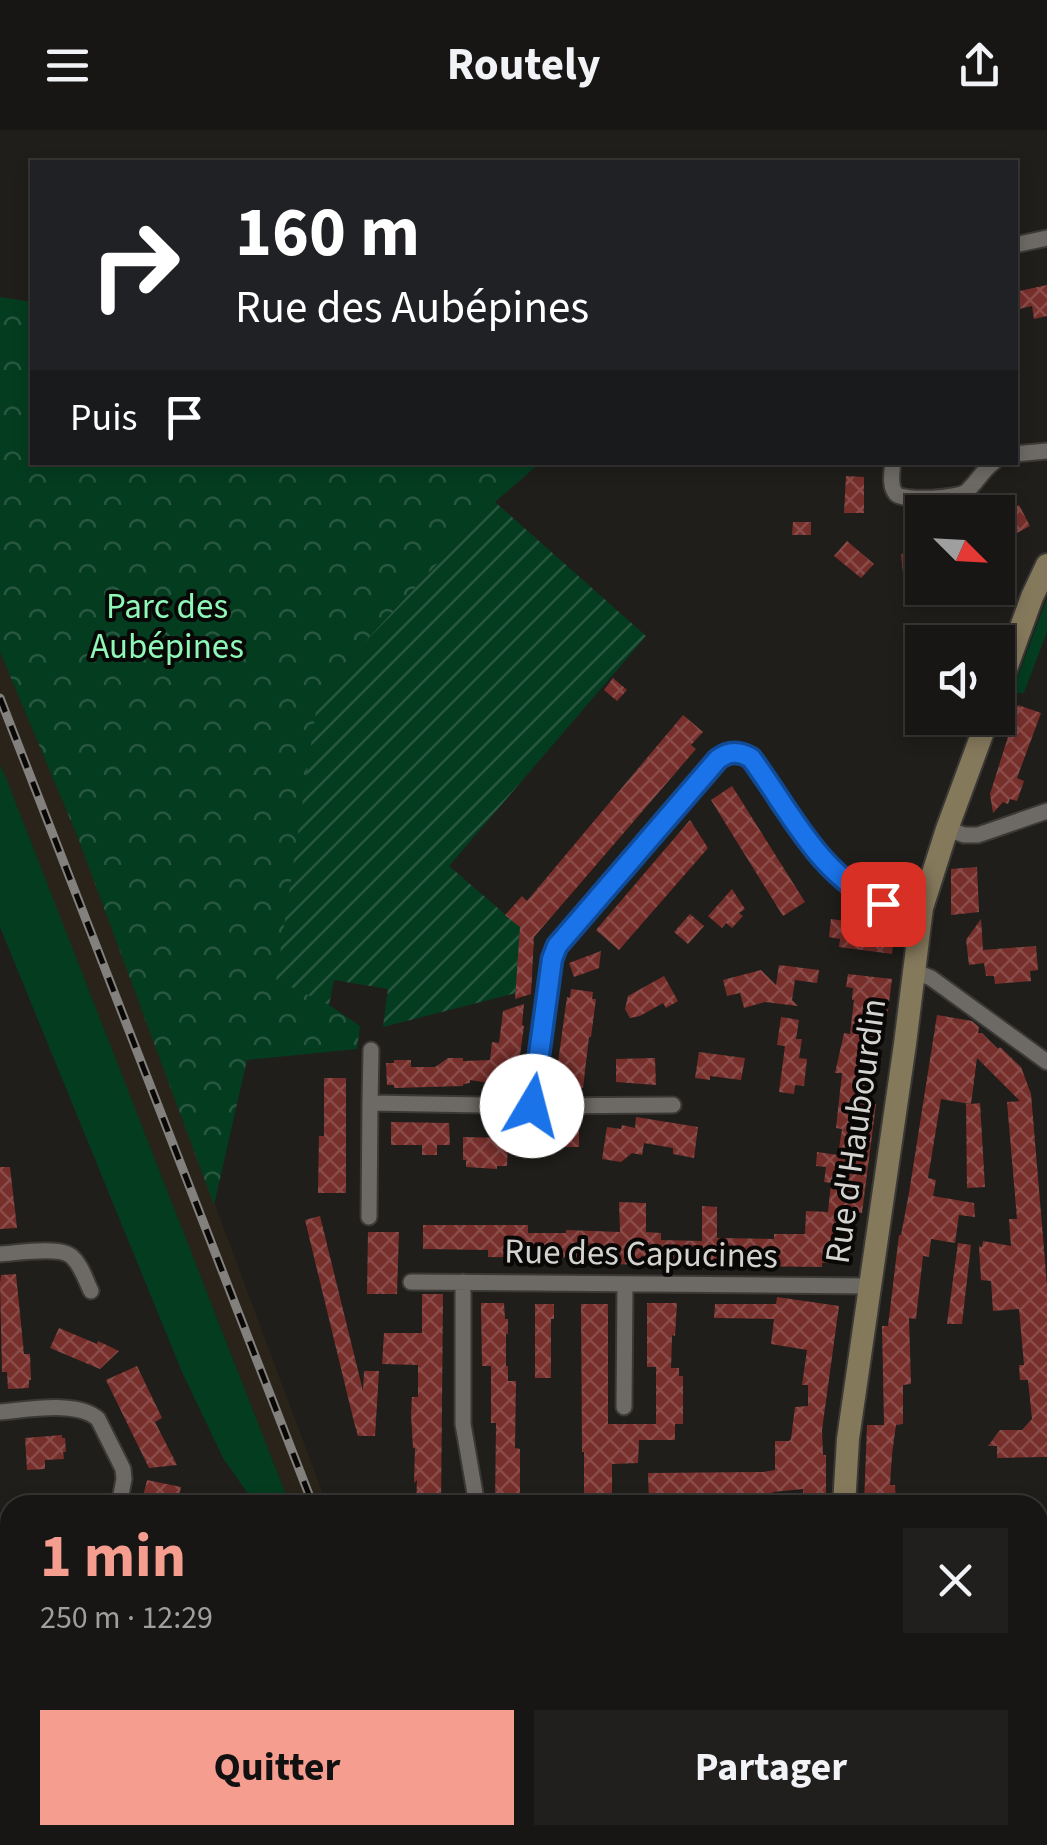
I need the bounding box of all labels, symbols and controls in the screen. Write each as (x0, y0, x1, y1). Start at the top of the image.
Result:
text: Routely (447, 33, 600, 97)
icon: menu (40, 38, 95, 93)
icon: share (952, 38, 1007, 93)
text: 160 m (235, 183, 420, 283)
icon: right (70, 200, 200, 330)
text: Rue des Aubépines (235, 276, 589, 340)
icon: arrive (157, 390, 212, 445)
text: Puis (70, 391, 137, 445)
north arrow (905, 495, 1015, 605)
map controls (905, 495, 1015, 735)
park label: Parc des Aubépines (90, 582, 244, 672)
button: sound (905, 625, 1015, 735)
pin (841, 862, 926, 947)
icon: arrive (856, 877, 911, 932)
street label: Rue d'Haubourdin (813, 995, 899, 1267)
position arrow (480, 1054, 584, 1158)
street label: Rue des Capucines (504, 1227, 778, 1281)
text: 1 min (40, 1515, 186, 1600)
button: close (903, 1528, 1008, 1633)
text: 250 m · 12:29 (40, 1595, 213, 1641)
button: Quitter (40, 1710, 514, 1825)
button: Partager (534, 1710, 1008, 1825)

